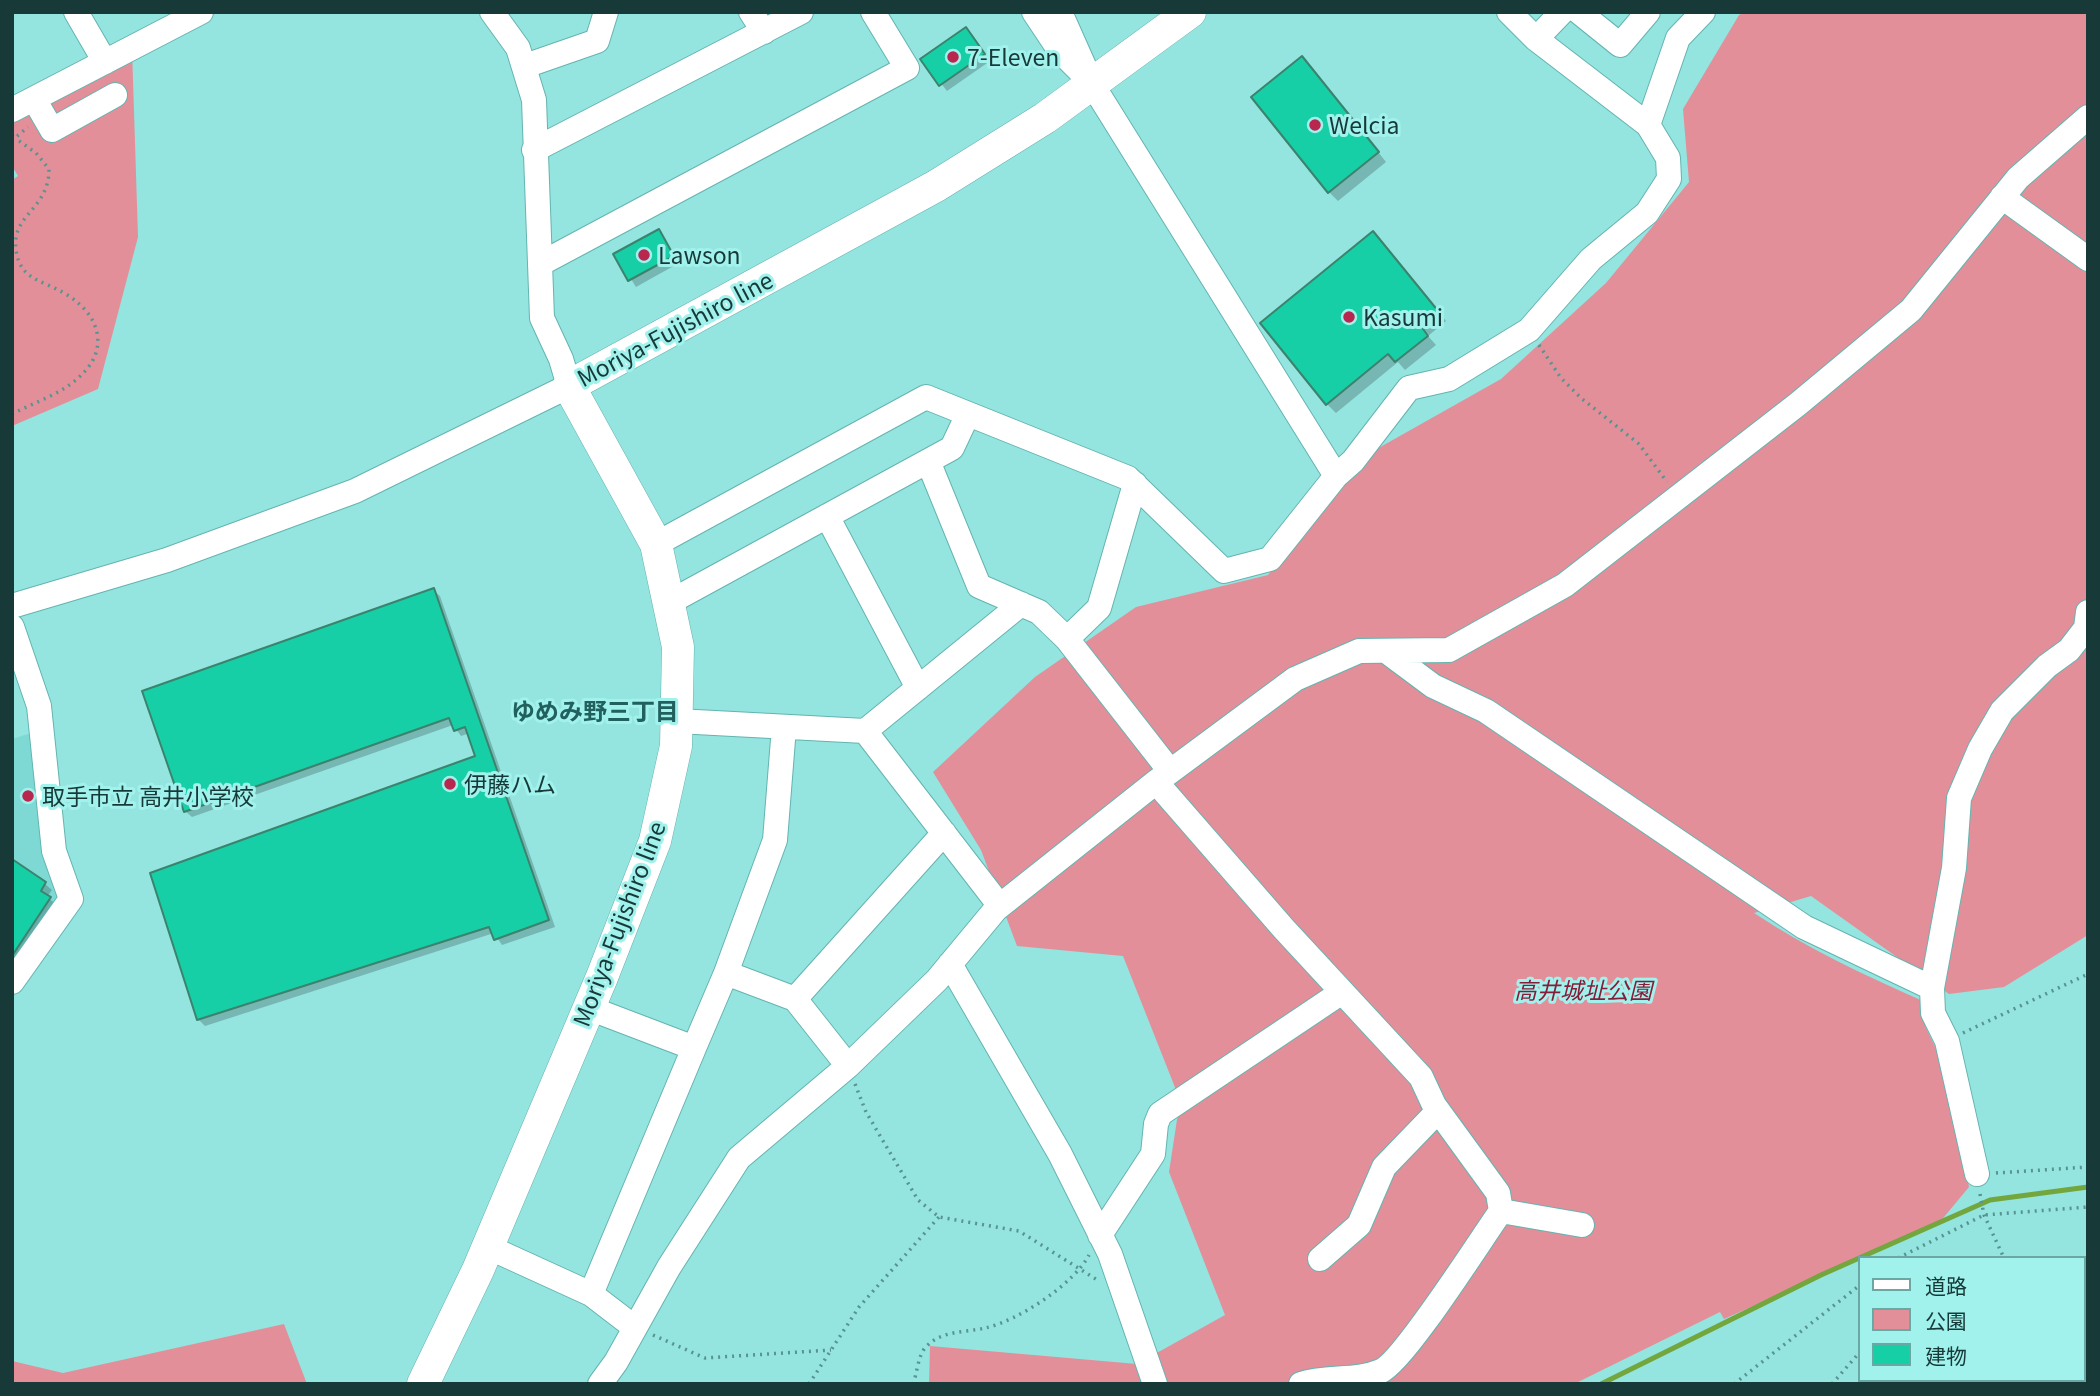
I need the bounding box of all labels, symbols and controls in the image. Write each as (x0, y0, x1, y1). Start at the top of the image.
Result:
place label: 7-Eleven (967, 43, 1059, 71)
marker: 7-Eleven (945, 49, 961, 65)
place label: Welcia (1329, 111, 1399, 139)
marker: Welcia (1307, 117, 1323, 133)
place label: Lawson (658, 241, 741, 269)
marker: Lawson (636, 247, 652, 263)
street label: Moriya-Fujishiro line (573, 266, 777, 392)
place label: Kasumi (1363, 303, 1443, 331)
marker: Kasumi (1341, 309, 1357, 325)
district label: ゆめみ野三丁目 (511, 697, 679, 725)
place label: 伊藤ハム (464, 770, 556, 798)
marker: 伊藤ハム (442, 776, 458, 792)
place label: 取手市立 高井小学校 (42, 782, 254, 810)
marker: 取手市立 高井小学校 (20, 788, 36, 804)
street label: Moriya-Fujishiro line (567, 818, 671, 1030)
park label: 高井城址公園 (1514, 976, 1652, 1004)
legend (1858, 1256, 2086, 1382)
text: 道路 (1925, 1270, 1967, 1300)
text: 公園 (1925, 1305, 1967, 1335)
text: 建物 (1925, 1340, 1967, 1370)

